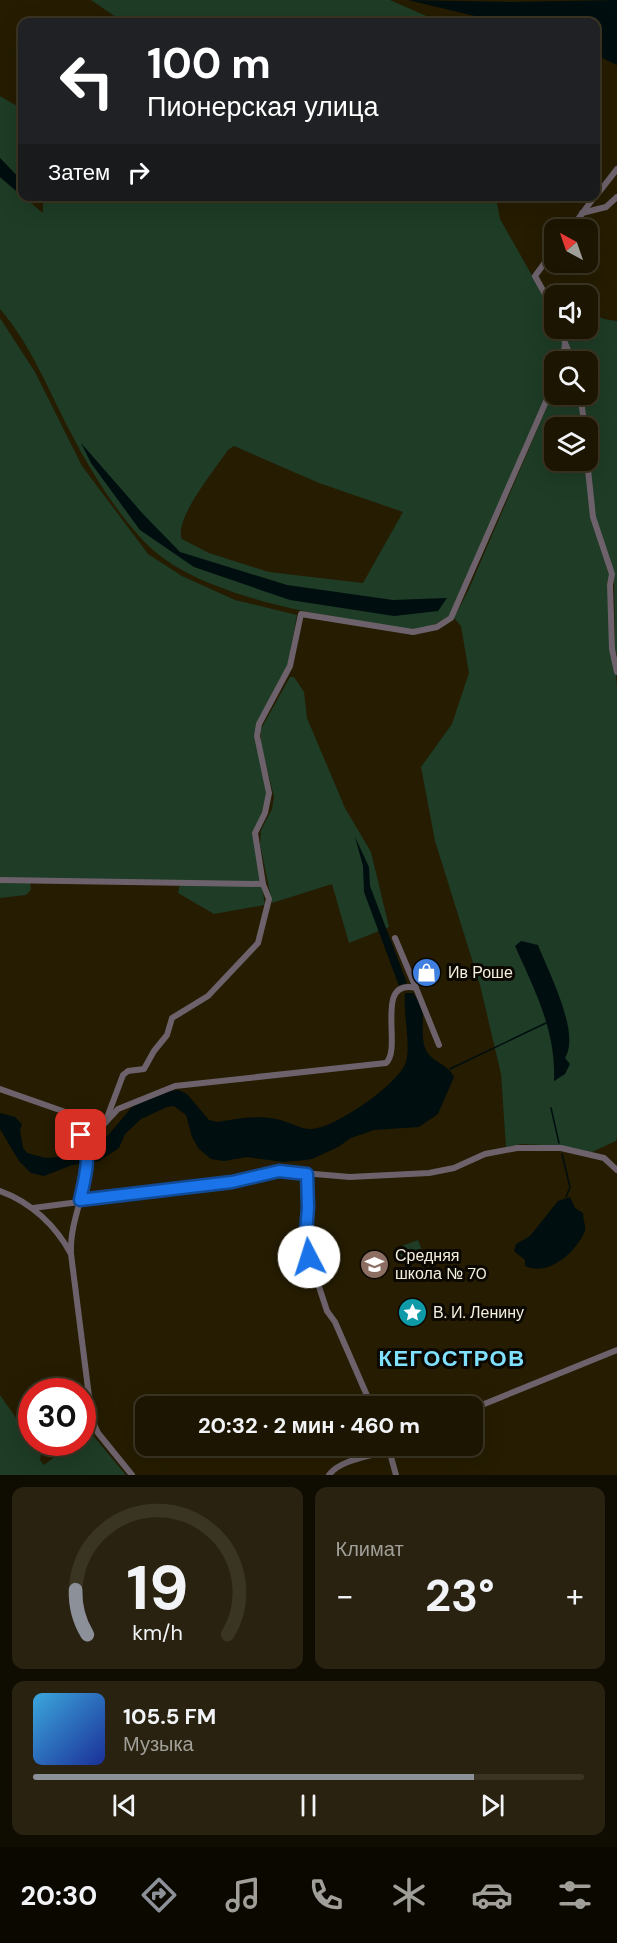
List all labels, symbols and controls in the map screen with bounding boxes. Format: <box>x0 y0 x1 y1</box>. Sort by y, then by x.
text: 100 m <box>147 36 271 91</box>
icon: left <box>48 42 126 120</box>
text: Пионерская улица <box>147 89 378 124</box>
icon: right <box>122 156 155 189</box>
text: Затем <box>48 158 110 187</box>
north arrow <box>544 219 598 273</box>
map controls <box>544 219 598 471</box>
button: sound <box>544 285 598 339</box>
button: search <box>544 351 598 405</box>
button: layers <box>544 417 598 471</box>
shop icon: Ив Роше <box>411 956 443 988</box>
place label: Ив Роше <box>448 962 513 983</box>
pin <box>55 1109 106 1160</box>
icon: arrive <box>64 1118 97 1151</box>
position arrow <box>277 1225 341 1289</box>
place label: Средняя школа № 70 <box>395 1245 487 1284</box>
school or university icon: Средняя школа № 70 <box>358 1248 390 1280</box>
place icon: В. И. Ленину <box>396 1296 428 1328</box>
place label: В. И. Ленину <box>433 1302 524 1323</box>
district label: КЕГОСТРОВ <box>378 1344 526 1373</box>
speed limit sign: 30 <box>18 1378 96 1456</box>
text: 20:32 · 2 мин · 460 m <box>198 1411 420 1440</box>
text: Климат <box>336 1536 404 1562</box>
text: 19 <box>126 1547 188 1628</box>
text: 23° <box>425 1566 494 1625</box>
text: − <box>336 1574 354 1617</box>
text: + <box>566 1574 584 1617</box>
text: km/h <box>132 1619 183 1647</box>
text: 105.5 FM <box>123 1702 216 1731</box>
text: Музыка <box>123 1731 194 1757</box>
icon: previous <box>108 1789 141 1822</box>
icon: pause <box>292 1789 325 1822</box>
icon: next <box>476 1789 509 1822</box>
icon: directions <box>138 1874 180 1916</box>
icon: music <box>222 1874 264 1916</box>
icon: phone <box>305 1874 347 1916</box>
icon: climate <box>388 1874 430 1916</box>
icon: car <box>471 1874 513 1916</box>
icon: filters <box>554 1874 596 1916</box>
text: 20:30 <box>21 1878 97 1913</box>

